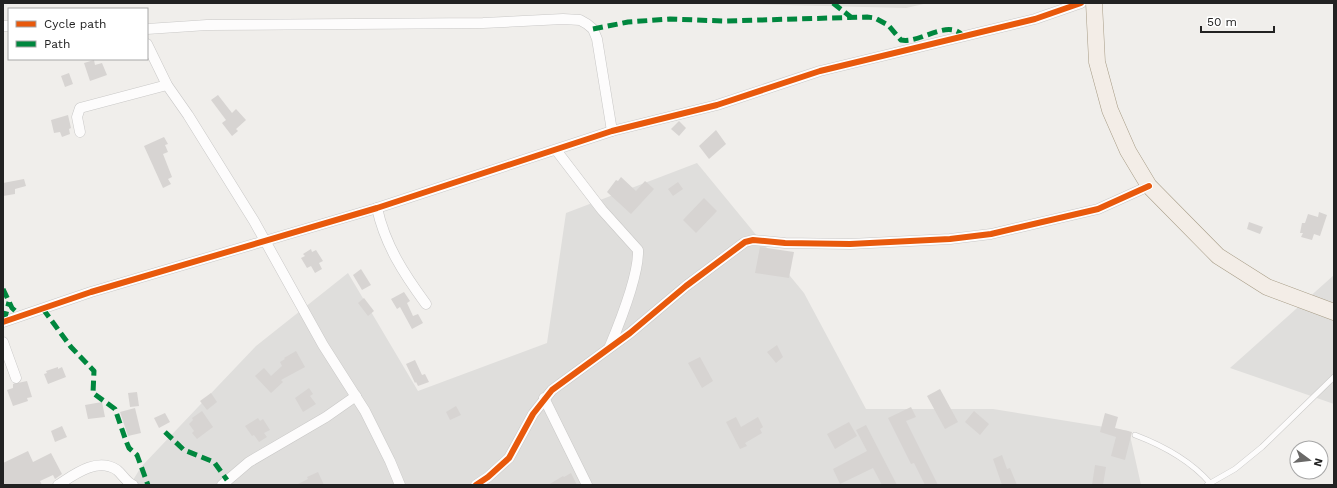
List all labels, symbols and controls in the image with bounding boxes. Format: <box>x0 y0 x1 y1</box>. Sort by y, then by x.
legend <box>8 8 148 60</box>
scale bar <box>1201 8 1274 34</box>
text: 50 m <box>1207 15 1237 29</box>
text: Cycle path <box>44 17 106 31</box>
text: Path <box>44 37 70 51</box>
north arrow <box>1289 440 1329 480</box>
text: N <box>1311 457 1326 468</box>

